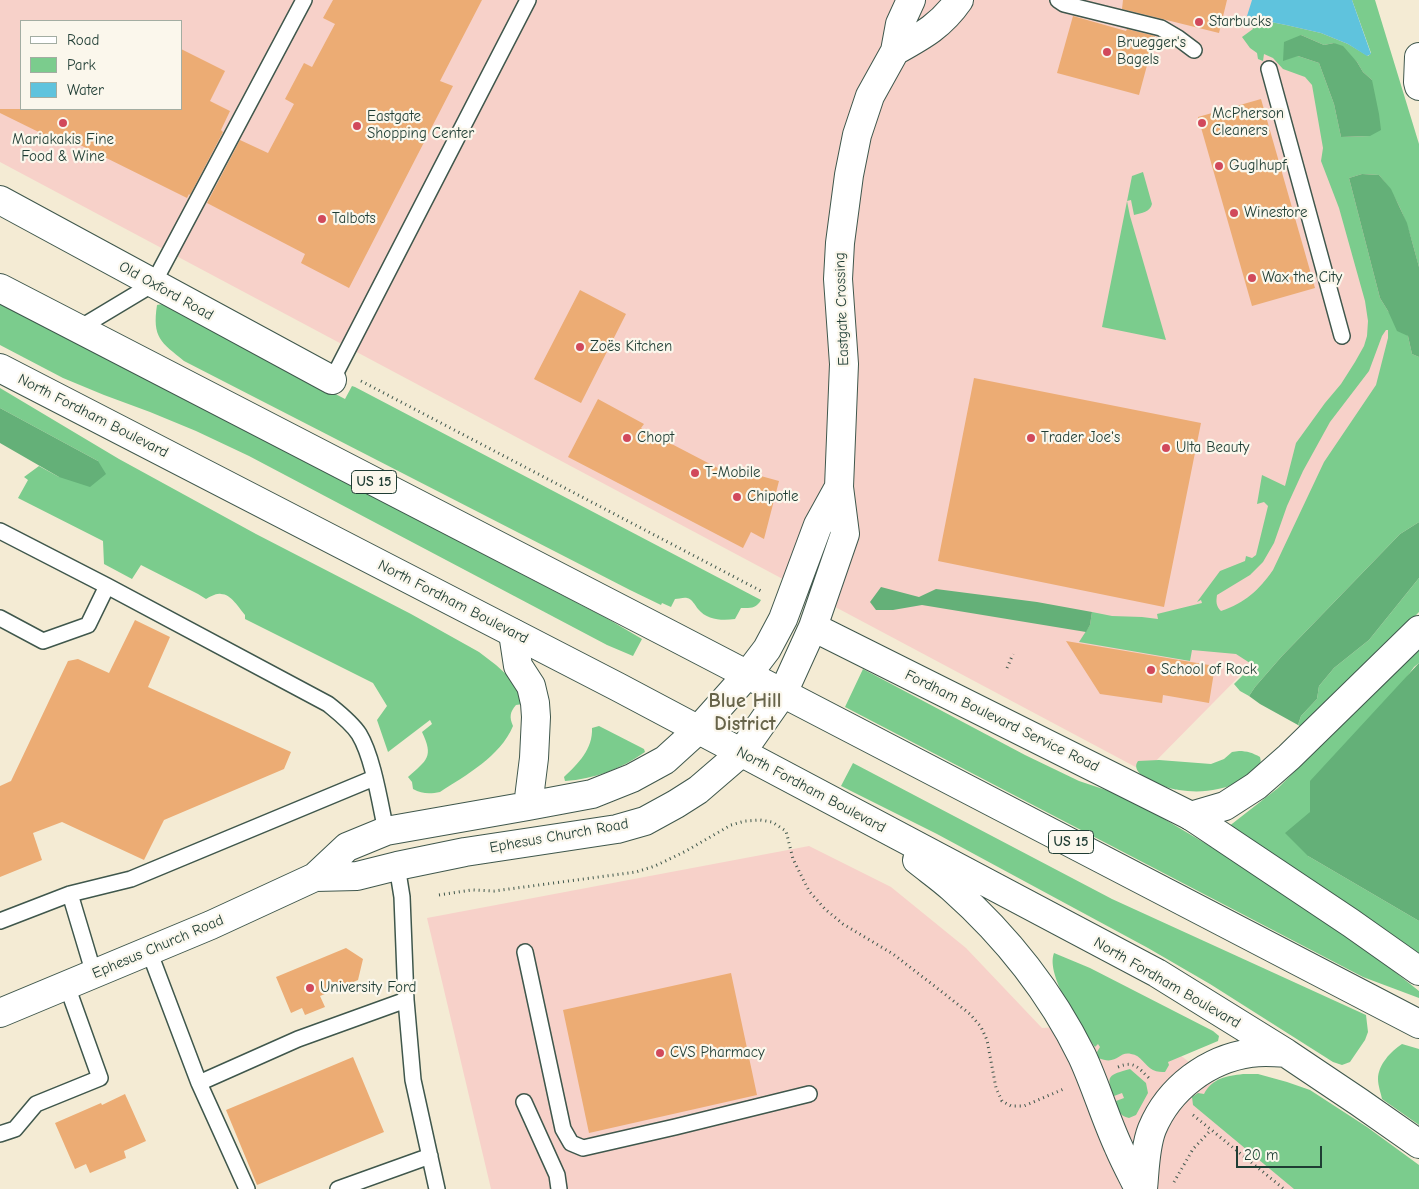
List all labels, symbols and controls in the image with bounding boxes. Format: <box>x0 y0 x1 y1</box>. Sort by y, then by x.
place label: Starbucks <box>1209 13 1271 31</box>
marker: Starbucks <box>1193 16 1205 28</box>
legend <box>20 20 182 110</box>
text: Road <box>67 31 99 49</box>
place label: Bruegger's Bagels <box>1117 34 1186 69</box>
marker: Bruegger's Bagels <box>1101 46 1113 58</box>
text: Park <box>67 56 96 74</box>
text: Water <box>67 81 104 99</box>
place label: McPherson Cleaners <box>1212 105 1284 140</box>
place label: Eastgate Shopping Center <box>367 108 474 143</box>
marker: Mariakakis Fine Food & Wine <box>57 117 69 129</box>
marker: McPherson Cleaners <box>1196 117 1208 129</box>
marker: Eastgate Shopping Center <box>351 120 363 132</box>
place label: Mariakakis Fine Food & Wine <box>12 131 114 166</box>
place label: Guglhupf <box>1229 157 1286 175</box>
marker: Guglhupf <box>1213 160 1225 172</box>
place label: Winestore <box>1244 204 1307 222</box>
marker: Winestore <box>1228 207 1240 219</box>
place label: Talbots <box>332 210 376 228</box>
marker: Talbots <box>316 213 328 225</box>
street label: Eastgate Crossing <box>831 252 853 366</box>
street label: Old Oxford Road <box>116 258 216 324</box>
place label: Wax the City <box>1262 269 1342 287</box>
marker: Wax the City <box>1246 272 1258 284</box>
place label: Zoës Kitchen <box>590 338 672 356</box>
marker: Zoës Kitchen <box>574 341 586 353</box>
street label: North Fordham Boulevard <box>15 370 171 462</box>
place label: Chopt <box>637 429 674 447</box>
place label: Trader Joe's <box>1041 429 1120 447</box>
marker: Chopt <box>621 432 633 444</box>
marker: Trader Joe's <box>1025 432 1037 444</box>
place label: Ulta Beauty <box>1176 439 1249 457</box>
marker: Ulta Beauty <box>1160 442 1172 454</box>
place label: T-Mobile <box>705 464 761 482</box>
marker: T-Mobile <box>689 467 701 479</box>
road number: US 15 <box>352 471 396 494</box>
place label: Chipotle <box>747 488 799 506</box>
marker: Chipotle <box>731 491 743 503</box>
street label: North Fordham Boulevard <box>375 556 531 648</box>
place label: School of Rock <box>1161 661 1257 679</box>
marker: School of Rock <box>1145 664 1157 676</box>
street label: Fordham Boulevard Service Road <box>902 666 1102 776</box>
district label: Blue Hill District <box>709 689 781 736</box>
street label: North Fordham Boulevard <box>733 743 889 837</box>
street label: Ephesus Church Road <box>488 815 630 857</box>
road number: US 15 <box>1048 830 1094 854</box>
street label: Ephesus Church Road <box>90 911 226 983</box>
street label: North Fordham Boulevard <box>1090 934 1244 1032</box>
place label: University Ford <box>320 979 416 997</box>
marker: University Ford <box>304 982 316 994</box>
place label: CVS Pharmacy <box>670 1044 765 1062</box>
marker: CVS Pharmacy <box>654 1047 666 1059</box>
scale bar <box>1239 1136 1325 1168</box>
text: 20 m <box>1244 1146 1278 1164</box>

